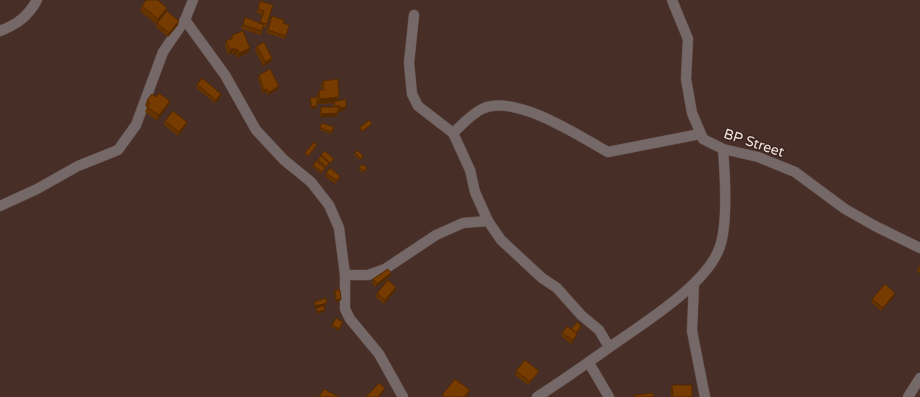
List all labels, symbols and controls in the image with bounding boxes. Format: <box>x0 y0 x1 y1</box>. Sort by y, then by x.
street label: BP Street <box>722 125 787 161</box>

